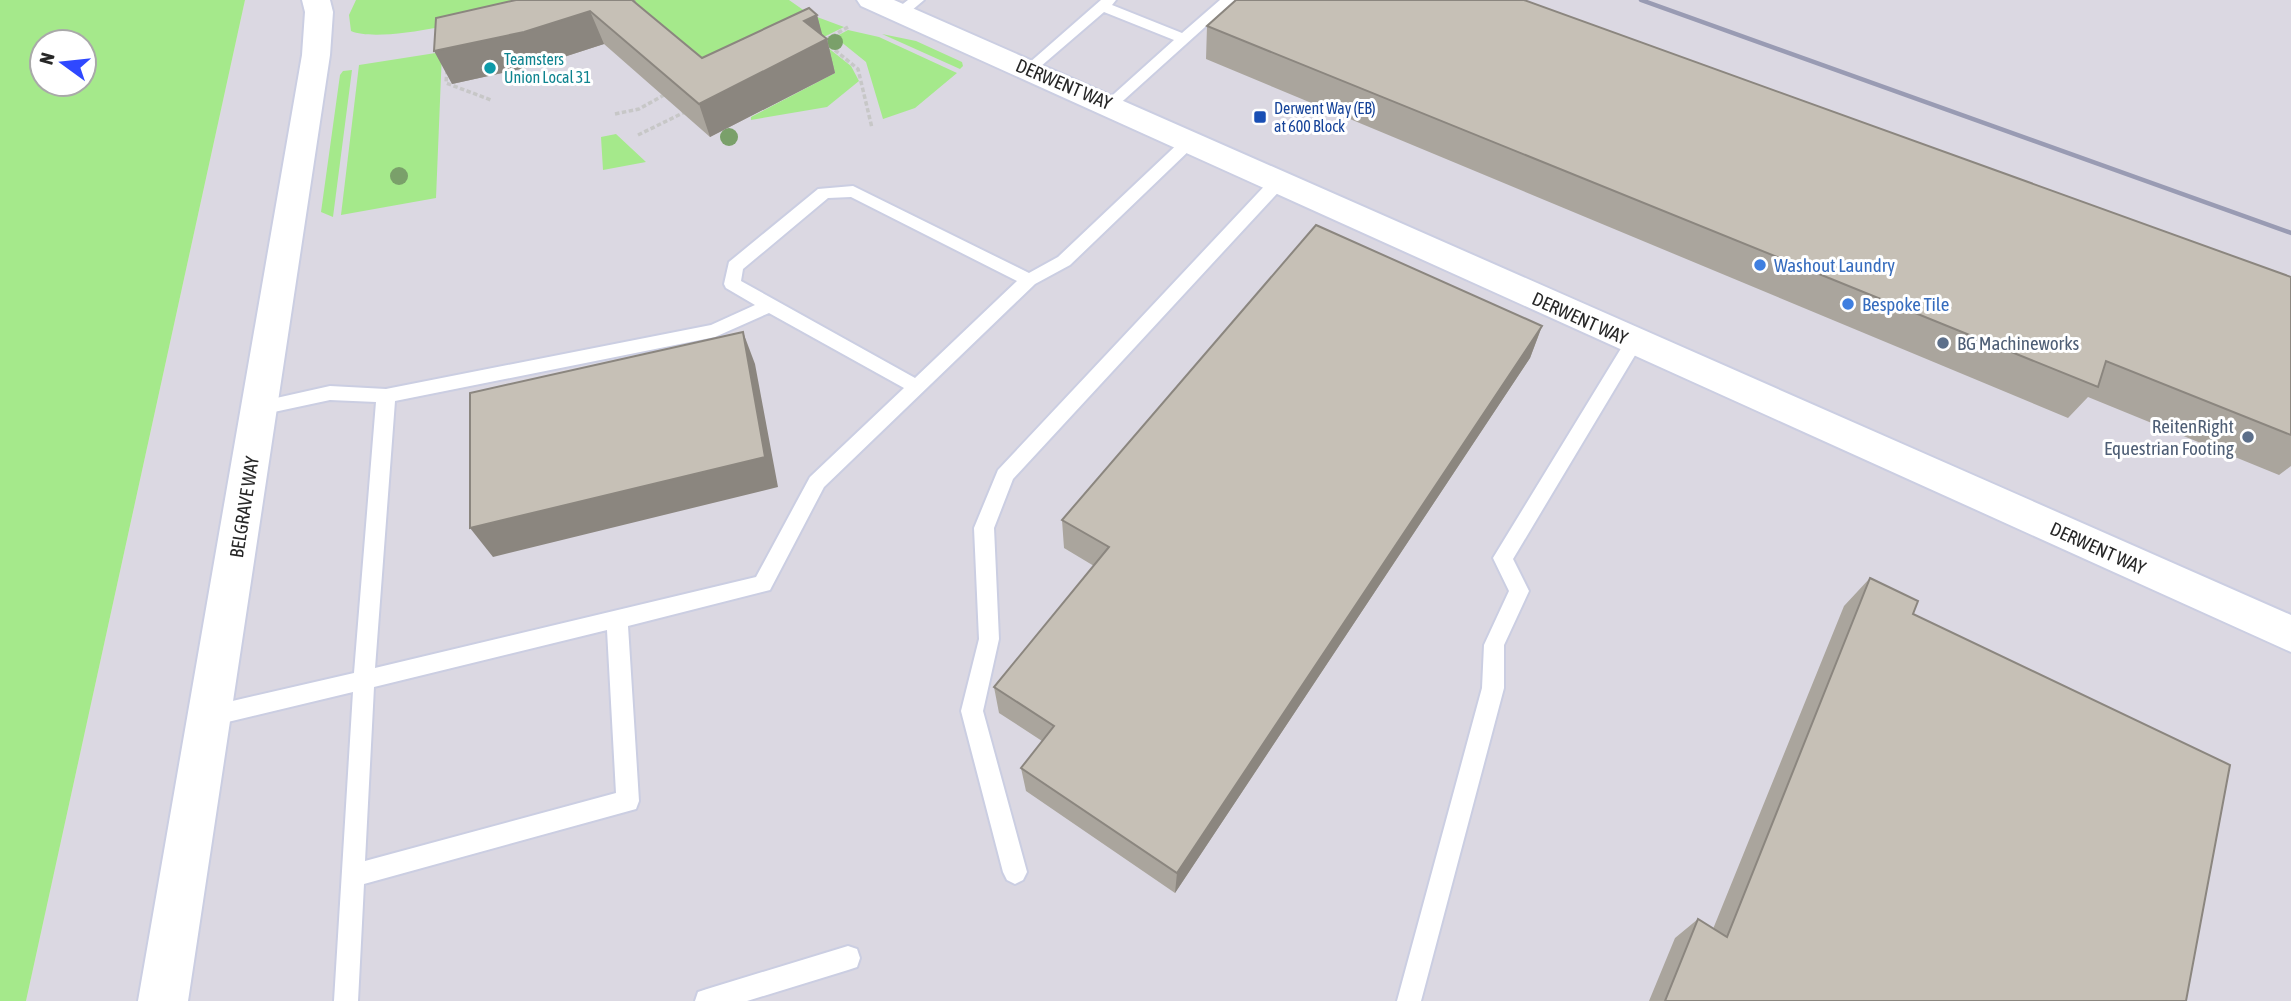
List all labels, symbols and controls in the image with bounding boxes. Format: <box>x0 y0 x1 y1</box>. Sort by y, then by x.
north arrow <box>28 28 98 98</box>
text: N <box>35 50 59 67</box>
place label: Teamsters Union Local 31 <box>504 50 591 86</box>
street label: DERWENT WAY <box>1013 54 1116 114</box>
marker: Teamsters Union Local 31 <box>482 60 498 76</box>
place label: Derwent Way (EB) at 600 Block <box>1274 99 1376 135</box>
marker: Derwent Way (EB) at 600 Block <box>1252 109 1268 125</box>
place label: Washout Laundry <box>1774 254 1895 276</box>
marker: Washout Laundry <box>1752 257 1768 273</box>
street label: DERWENT WAY <box>1529 287 1632 349</box>
place label: Bespoke Tile <box>1862 293 1949 315</box>
marker: Bespoke Tile <box>1840 296 1856 312</box>
place label: BG Machineworks <box>1957 332 2080 354</box>
marker: BG Machineworks <box>1935 335 1951 351</box>
place label: ReitenRight Equestrian Footing <box>2104 415 2235 459</box>
marker: ReitenRight Equestrian Footing <box>2240 429 2256 445</box>
street label: BELGRAVE WAY <box>225 454 263 559</box>
street label: DERWENT WAY <box>2047 517 2150 579</box>

